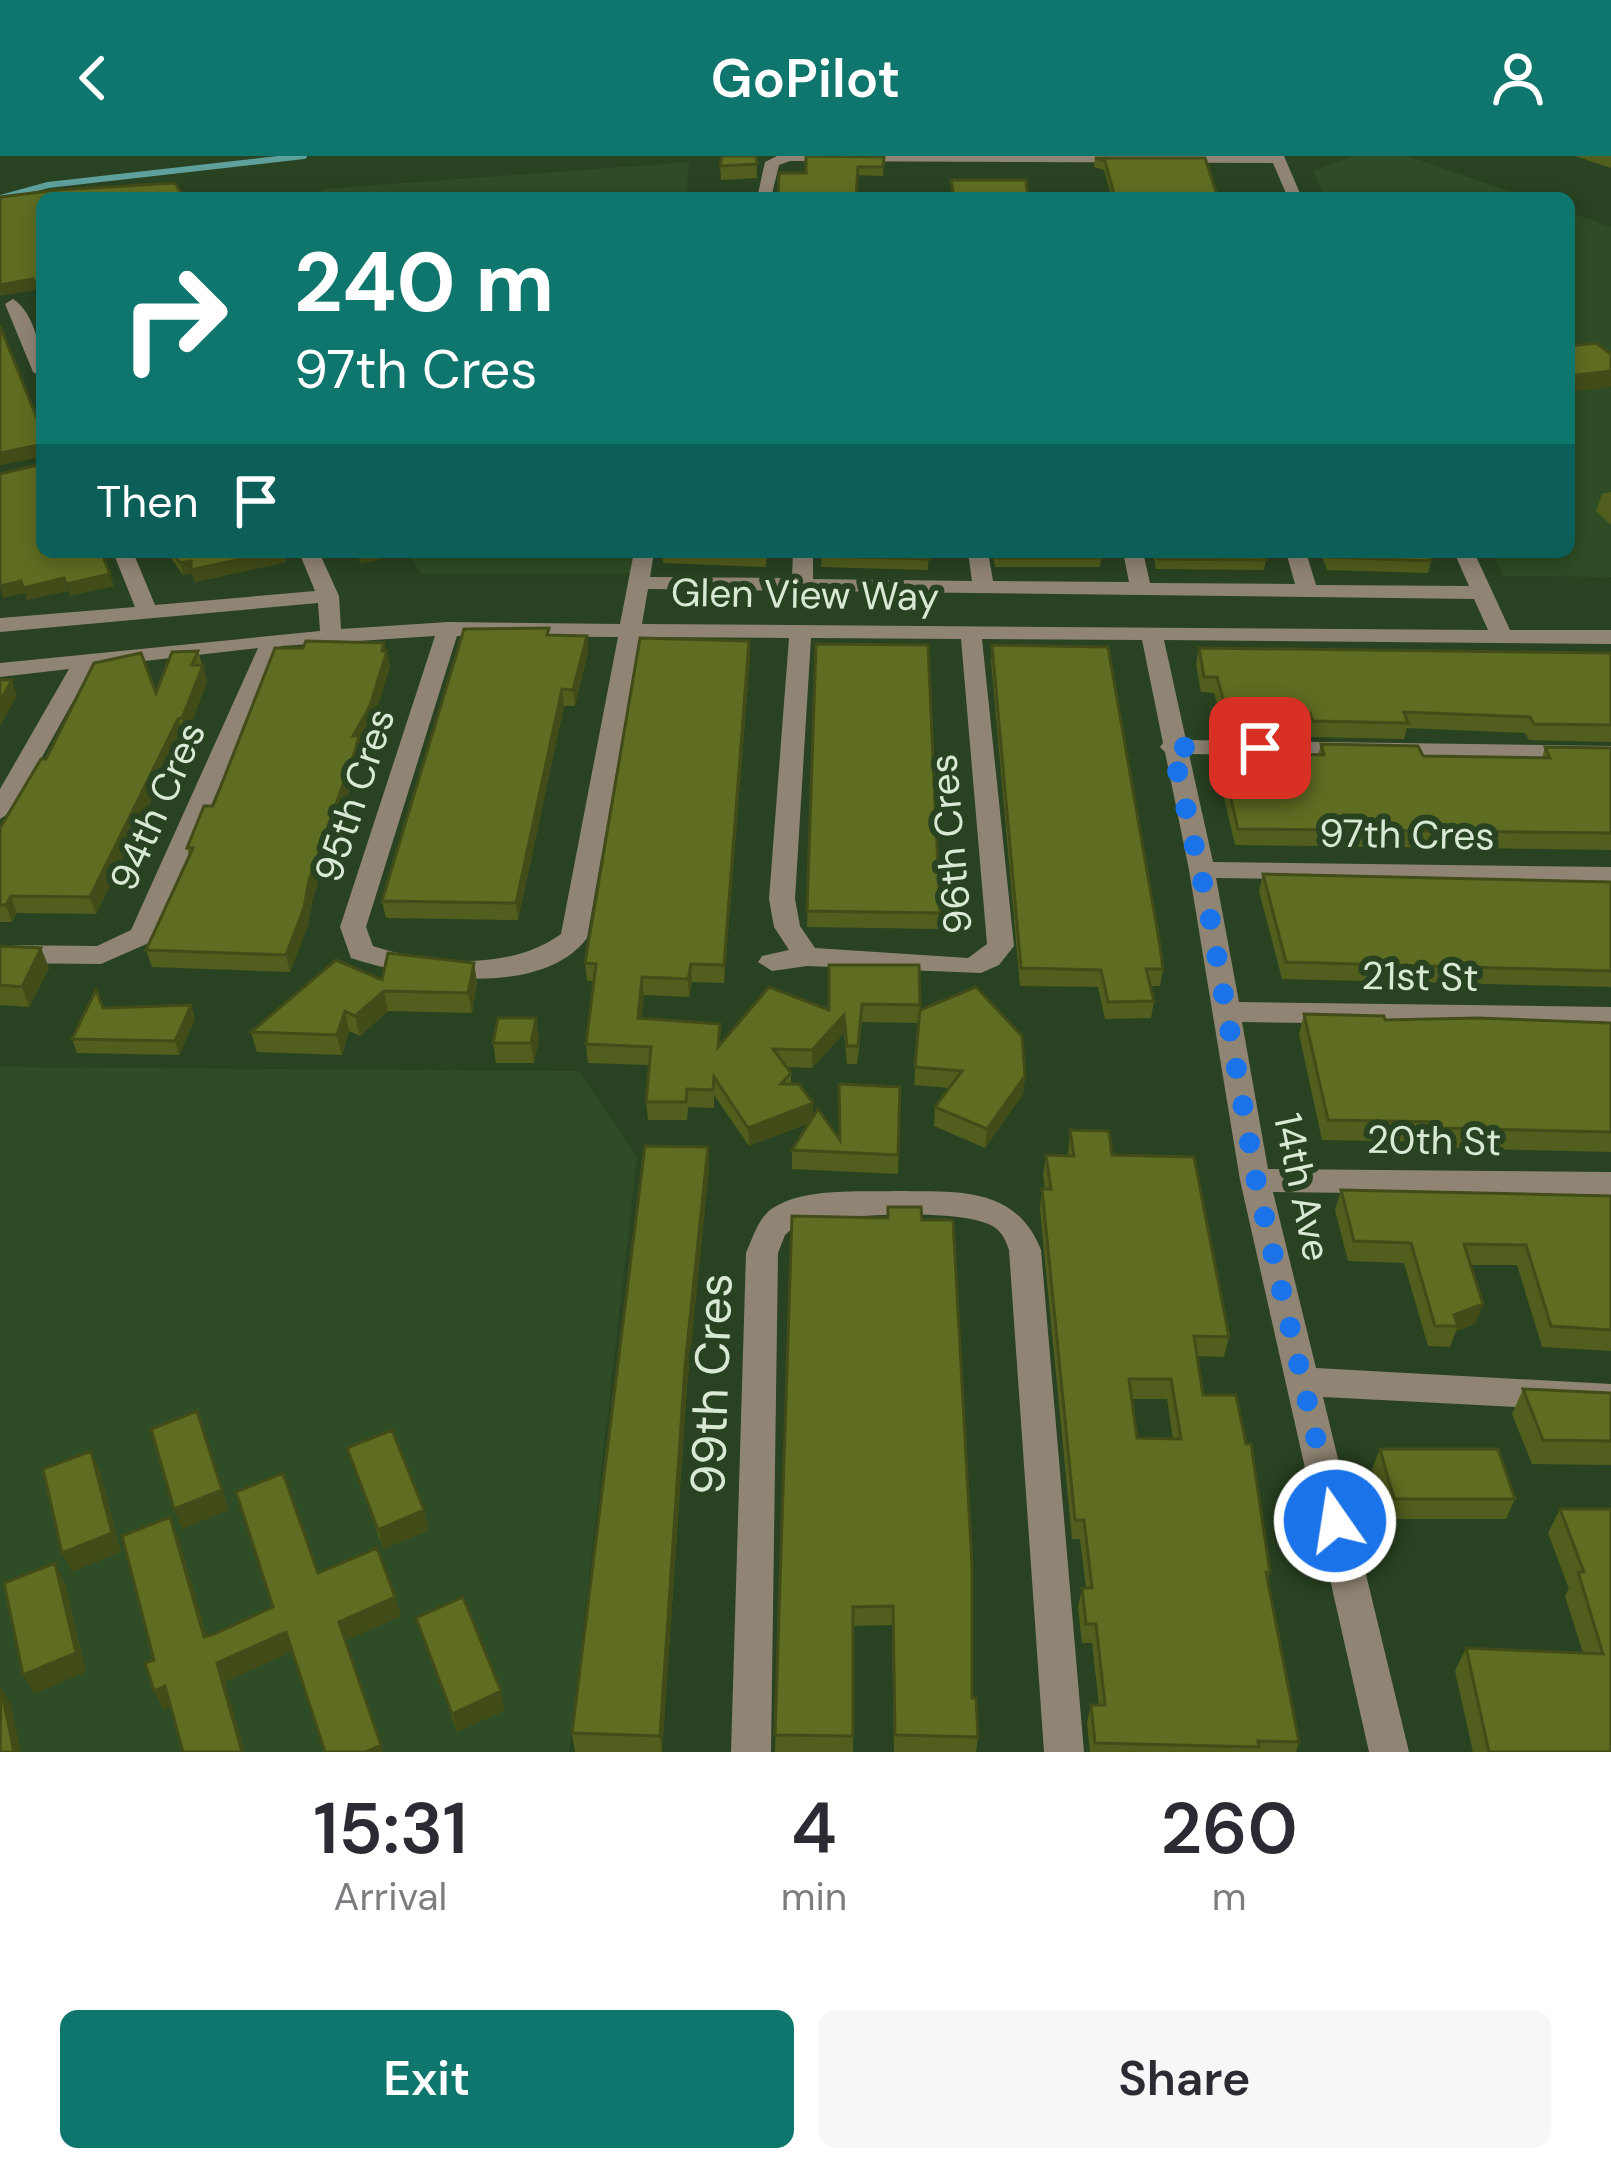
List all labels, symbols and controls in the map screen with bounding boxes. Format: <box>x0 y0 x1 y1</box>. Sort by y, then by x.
text: GoPilot <box>711 43 900 114</box>
icon: back <box>60 45 126 111</box>
icon: person <box>1485 45 1551 111</box>
text: 240 m <box>294 228 554 337</box>
icon: right <box>96 240 252 396</box>
text: 97th Cres <box>294 334 537 405</box>
icon: arrive <box>223 468 289 534</box>
text: Then <box>96 472 199 531</box>
street label: Glen View Way <box>670 567 940 622</box>
pin <box>1209 697 1311 799</box>
street label: 95th Cres <box>302 702 407 889</box>
street label: 94th Cres <box>98 714 217 899</box>
icon: arrive <box>1227 715 1293 781</box>
street label: 96th Cres <box>917 752 984 936</box>
street label: 97th Cres <box>1319 807 1495 862</box>
street label: 21st St <box>1361 950 1479 1003</box>
street label: 14th Ave <box>1262 1109 1343 1266</box>
street label: 20th St <box>1366 1114 1502 1167</box>
street label: 99th Cres <box>676 1272 747 1496</box>
position arrow <box>1272 1458 1398 1584</box>
text: 15:31 <box>313 1782 467 1875</box>
text: 4 <box>791 1782 837 1875</box>
text: 260 <box>1160 1782 1298 1875</box>
text: Arrival <box>334 1871 447 1922</box>
text: min <box>781 1871 847 1922</box>
text: m <box>1212 1871 1246 1922</box>
button: Exit <box>60 2010 794 2148</box>
button: Share <box>818 2010 1551 2148</box>

